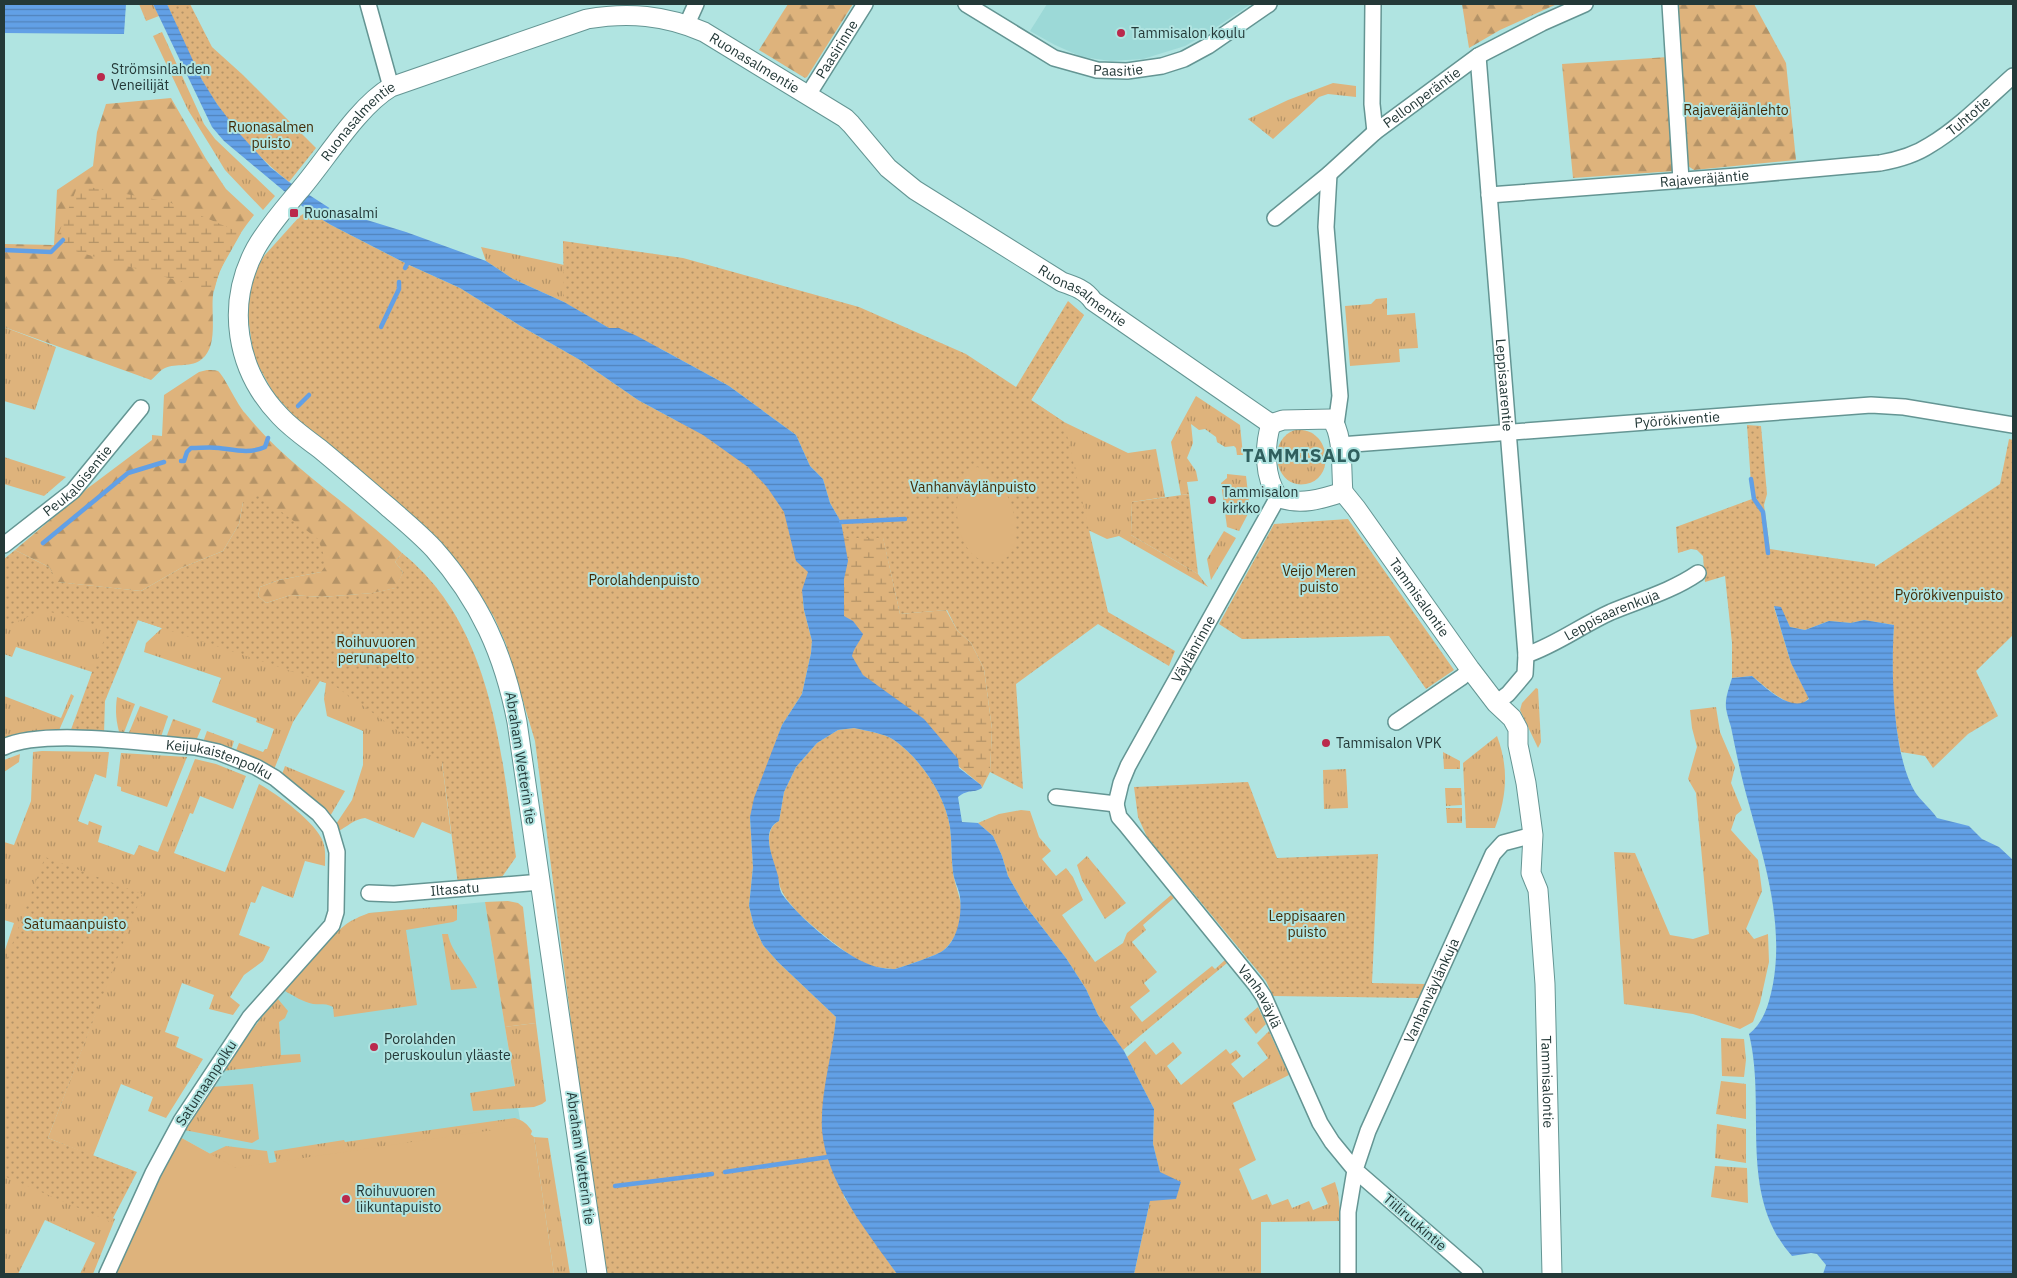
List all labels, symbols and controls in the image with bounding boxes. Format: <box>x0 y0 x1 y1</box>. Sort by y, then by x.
street label: Paasirinne <box>812 16 862 82</box>
place label: Tammisalon koulu <box>1131 24 1245 42</box>
marker: Tammisalon koulu <box>1115 27 1127 39</box>
street label: Ruonasalmentie <box>706 29 803 97</box>
place label: Strömsinlahden Veneilijät <box>111 60 210 94</box>
street label: Paasitie <box>1093 60 1144 80</box>
street label: Pellonperäntie <box>1379 63 1464 132</box>
marker: Strömsinlahden Veneilijät <box>95 71 107 83</box>
street label: Ruonasalmentie <box>317 77 399 165</box>
street label: Tuhtotie <box>1943 92 1994 140</box>
park label: Rajaveräjänlehto <box>1683 101 1789 119</box>
park label: Ruonasalmen puisto <box>228 118 314 152</box>
street label: Rajaveräjäntie <box>1659 166 1750 191</box>
place label: Ruonasalmi <box>304 204 378 222</box>
marker: Ruonasalmi <box>288 207 300 219</box>
street label: Ruonasalmentie <box>1035 260 1130 331</box>
street label: Leppisaarentie <box>1492 338 1517 432</box>
street label: Pyörökiventie <box>1634 407 1721 432</box>
street label: Peukaloisentie <box>39 441 116 520</box>
district label: TAMMISALO <box>1243 443 1361 467</box>
park label: Vanhanväylänpuisto <box>910 478 1036 496</box>
place label: Tammisalon kirkko <box>1222 483 1298 517</box>
marker: Tammisalon kirkko <box>1206 494 1218 506</box>
street label: Tammisalontie <box>1385 554 1453 640</box>
park label: Veijo Meren puisto <box>1282 562 1356 596</box>
park label: Porolahdenpuisto <box>589 571 700 589</box>
street label: Leppisaarenkuja <box>1561 585 1663 644</box>
park label: Pyörökivenpuisto <box>1895 586 2003 604</box>
street label: Väylänrinne <box>1167 612 1219 686</box>
park label: Roihuvuoren perunapelto <box>336 633 416 667</box>
street label: Abraham Wetterin tie <box>502 690 540 826</box>
place label: Tammisalon VPK <box>1336 734 1442 752</box>
street label: Keijukaistenpolku <box>165 736 276 784</box>
marker: Tammisalon VPK <box>1320 737 1332 749</box>
street label: Iltasatu <box>430 878 480 900</box>
park label: Leppisaaren puisto <box>1269 907 1345 941</box>
park label: Satumaanpuisto <box>24 915 126 933</box>
street label: Vanhanväylänkuja <box>1400 935 1463 1046</box>
street label: Vanhaväylä <box>1234 961 1286 1031</box>
place label: Porolahden peruskoulun yläaste <box>384 1030 511 1064</box>
street label: Tammisalontie <box>1537 1035 1557 1129</box>
street label: Satumaanpolku <box>172 1037 240 1129</box>
marker: Porolahden peruskoulun yläaste <box>368 1041 380 1053</box>
street label: Abraham Wetterin tie <box>563 1090 599 1226</box>
place label: Roihuvuoren liikuntapuisto <box>356 1182 441 1216</box>
street label: Tiiliruukintie <box>1380 1190 1451 1255</box>
marker: Roihuvuoren liikuntapuisto <box>340 1193 352 1205</box>

